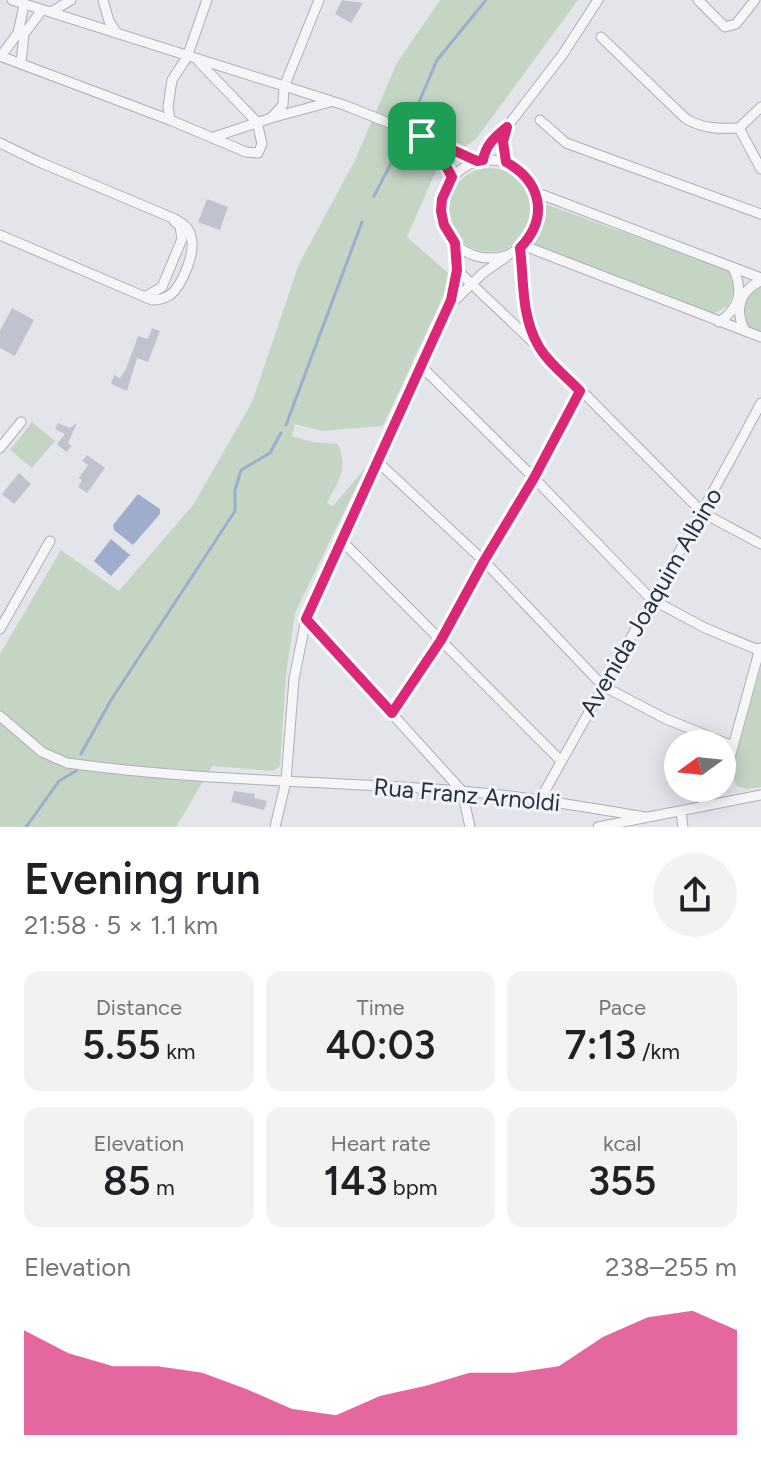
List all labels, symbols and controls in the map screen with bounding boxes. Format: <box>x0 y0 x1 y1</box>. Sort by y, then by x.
pin <box>388 102 456 170</box>
icon: arrive <box>400 114 444 158</box>
street label: Avenida Joaquim Albino <box>573 483 728 721</box>
north arrow <box>664 730 736 802</box>
map controls <box>664 730 736 802</box>
street label: Rua Franz Arnoldi <box>372 772 562 817</box>
text: Evening run <box>24 852 261 905</box>
button: share <box>653 853 737 937</box>
text: 21:58 · 5 × 1.1 km <box>24 909 218 941</box>
text: Distance <box>96 994 182 1021</box>
text: Time <box>357 994 404 1021</box>
text: Pace <box>598 994 646 1021</box>
text: 5.55 <box>82 1021 161 1069</box>
text: 40:03 <box>325 1021 436 1069</box>
text: 7:13 <box>564 1021 636 1069</box>
text: km <box>161 1038 196 1065</box>
text: /km <box>636 1038 680 1065</box>
text: Elevation <box>94 1130 184 1157</box>
text: Heart rate <box>331 1130 430 1157</box>
text: kcal <box>603 1130 641 1157</box>
text: 85 <box>103 1157 151 1205</box>
text: 143 <box>324 1157 387 1205</box>
text: 355 <box>588 1157 656 1205</box>
text: m <box>151 1174 175 1201</box>
text: bpm <box>387 1174 437 1201</box>
text: Elevation <box>24 1251 131 1283</box>
text: 238–255 m <box>605 1251 737 1283</box>

